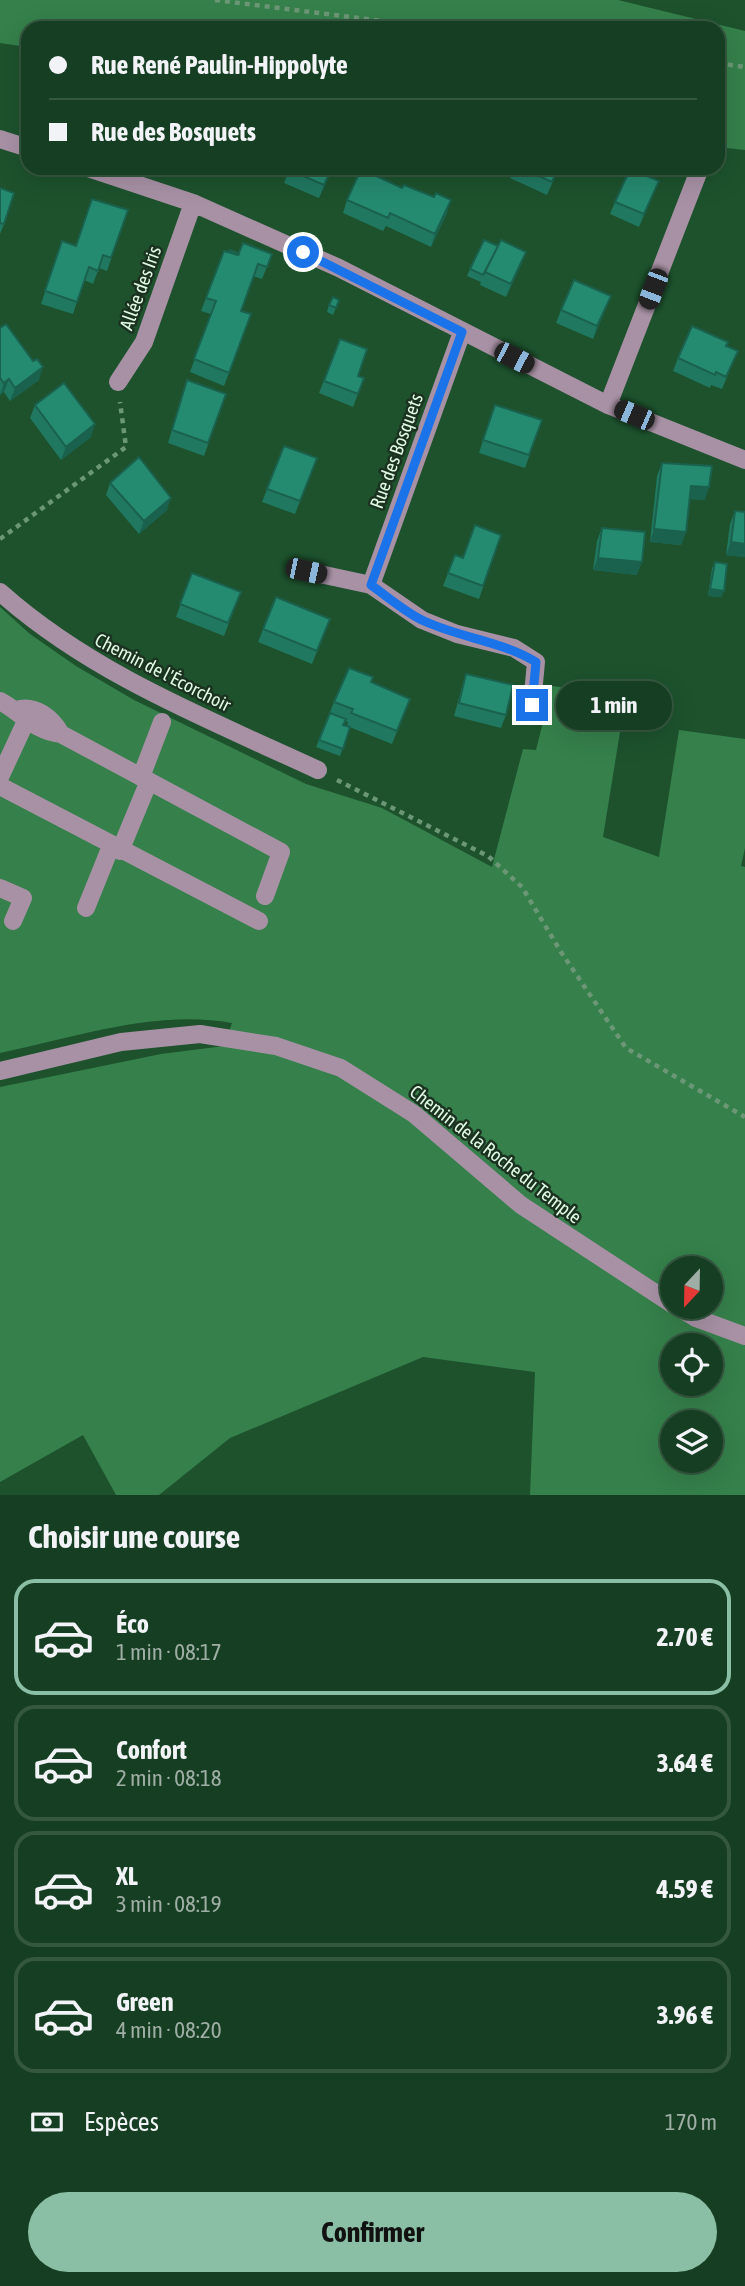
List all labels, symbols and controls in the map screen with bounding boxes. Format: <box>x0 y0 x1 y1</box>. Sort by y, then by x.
text: Rue René Paulin-Hippolyte <box>91 50 348 80</box>
text: Rue des Bosquets <box>91 117 256 147</box>
route start <box>287 236 319 268</box>
street label: Allée des Iris <box>115 243 165 333</box>
car <box>636 266 671 312</box>
car <box>491 339 538 377</box>
street label: Rue des Bosquets <box>365 390 427 511</box>
car <box>611 397 658 433</box>
car <box>284 556 329 586</box>
street label: Chemin de l'Écorchoir <box>91 628 235 716</box>
callout: 1 min <box>556 680 672 730</box>
route end <box>516 689 548 721</box>
text: 1 min <box>591 692 637 718</box>
street label: Chemin de la Roche du Temple <box>406 1080 586 1228</box>
north arrow <box>660 1256 723 1320</box>
map controls <box>660 1256 723 1473</box>
button: locate <box>660 1333 723 1396</box>
button: layers <box>660 1410 723 1473</box>
text: Choisir une course <box>28 1518 240 1555</box>
icon: car <box>32 1606 95 1669</box>
text: Éco <box>116 1609 149 1639</box>
text: 2.70 € <box>656 1622 713 1652</box>
text: 1 min · 08:17 <box>116 1639 222 1665</box>
icon: car <box>32 1732 95 1795</box>
text: Confort <box>116 1735 187 1765</box>
text: 3.64 € <box>656 1748 713 1778</box>
text: 2 min · 08:18 <box>116 1765 222 1791</box>
icon: car <box>32 1858 95 1921</box>
text: XL <box>116 1861 138 1891</box>
text: 4.59 € <box>656 1874 713 1904</box>
text: 3 min · 08:19 <box>116 1891 222 1917</box>
icon: car <box>32 1984 95 2047</box>
text: Green <box>116 1987 174 2017</box>
text: 3.96 € <box>656 2000 713 2030</box>
text: 4 min · 08:20 <box>116 2017 222 2043</box>
icon: cash <box>28 2103 66 2141</box>
text: Espèces <box>84 2107 159 2137</box>
text: 170 m <box>665 2109 717 2135</box>
button: Confirmer <box>28 2192 717 2272</box>

